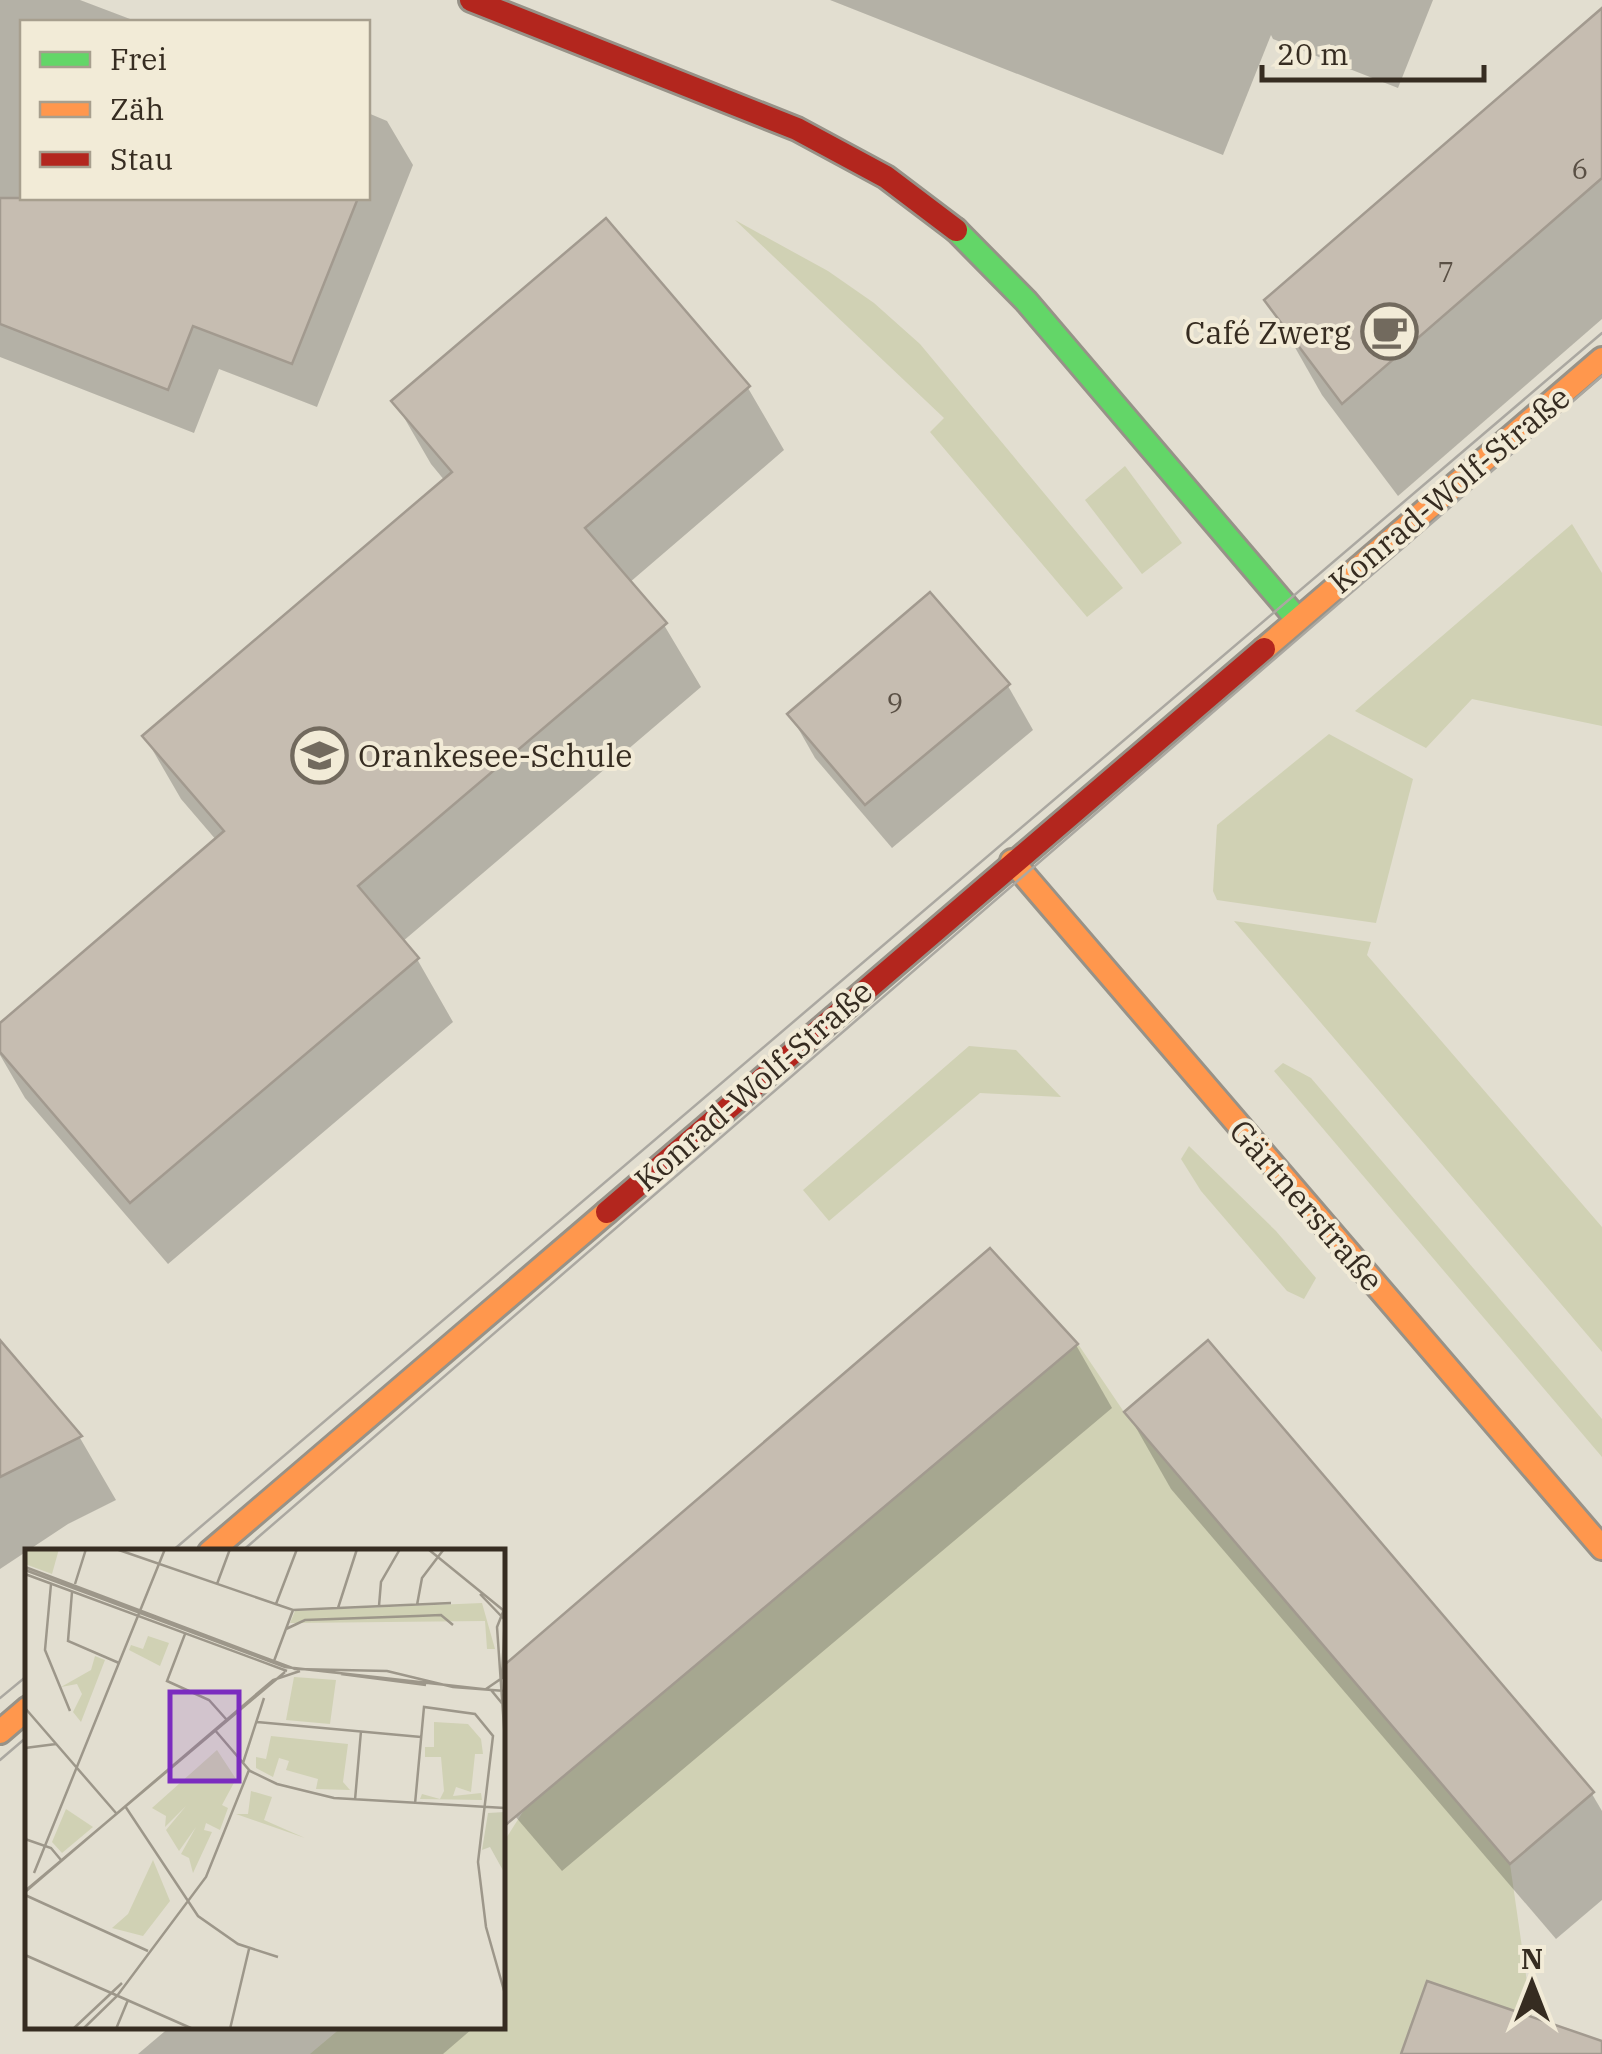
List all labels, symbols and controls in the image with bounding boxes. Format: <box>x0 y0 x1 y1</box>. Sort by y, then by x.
legend <box>20 20 370 200</box>
scale bar <box>1262 20 1484 82</box>
text: 20 m <box>1277 34 1349 73</box>
text: Frei <box>110 39 167 78</box>
text: Zäh <box>110 89 164 128</box>
text: Stau <box>110 139 173 178</box>
house number: 6 <box>1572 150 1588 187</box>
house number: 7 <box>1438 253 1454 290</box>
cafe icon: Café Zwerg <box>1360 302 1420 362</box>
place label: Café Zwerg <box>1185 311 1351 353</box>
street label: Konrad-Wolf-Straße <box>1320 376 1578 602</box>
house number: 9 <box>887 684 903 721</box>
school or university icon: Orankesee-Schule <box>289 725 349 785</box>
place label: Orankesee-Schule <box>358 734 632 776</box>
street label: Konrad-Wolf-Straße <box>625 970 881 1200</box>
street label: Gärtnerstraße <box>1221 1110 1393 1300</box>
inset map <box>25 1549 505 2029</box>
north arrow <box>1482 1934 1582 2034</box>
text: N <box>1521 1940 1543 1977</box>

